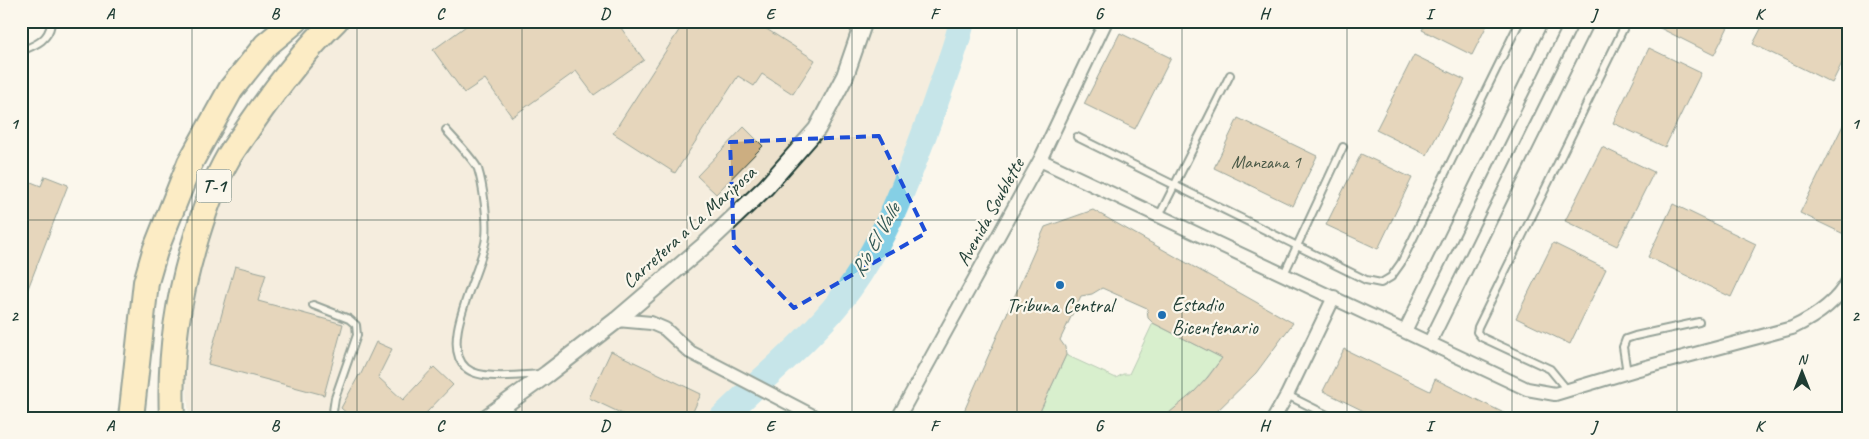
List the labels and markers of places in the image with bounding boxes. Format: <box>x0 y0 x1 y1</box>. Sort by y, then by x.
marker: Tribuna Central <box>1054 279 1066 291</box>
place label: Estadio Bicentenario <box>1172 292 1259 340</box>
place label: Tribuna Central <box>1007 293 1117 318</box>
marker: Estadio Bicentenario <box>1156 309 1168 321</box>

